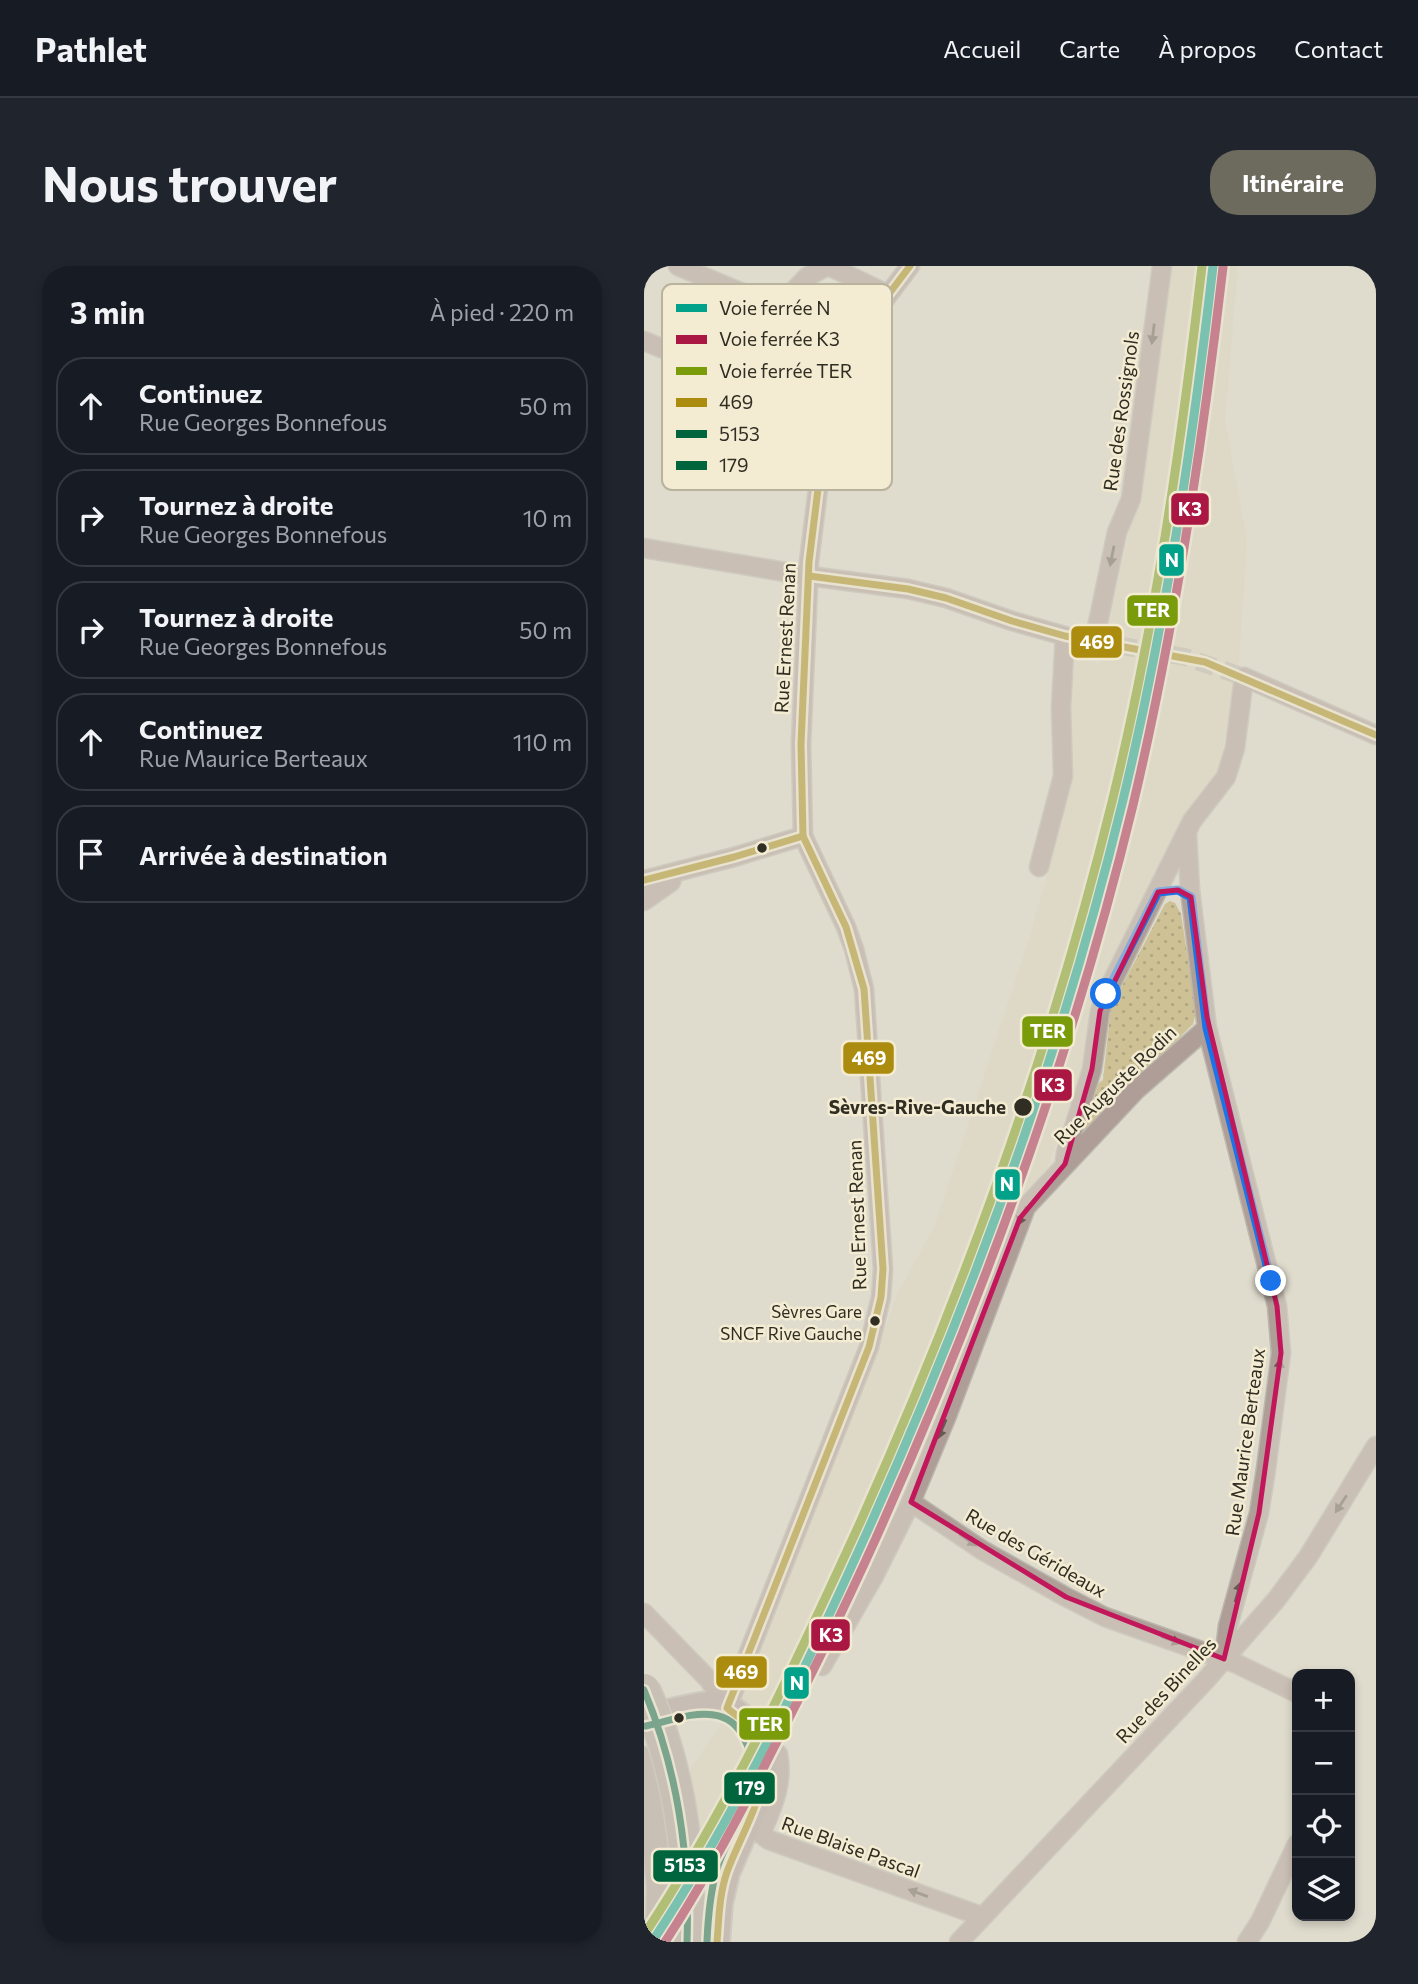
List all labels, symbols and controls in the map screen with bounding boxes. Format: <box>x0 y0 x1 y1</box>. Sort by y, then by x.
text: Pathlet <box>35 28 147 69</box>
text: Accueil <box>943 34 1021 63</box>
text: Carte <box>1059 34 1120 63</box>
text: À propos <box>1158 34 1256 63</box>
text: Contact <box>1294 34 1383 63</box>
button: Itinéraire <box>1210 150 1376 215</box>
text: Nous trouver <box>42 152 337 212</box>
legend <box>662 284 892 490</box>
text: 3 min <box>70 293 145 330</box>
text: Voie ferrée N <box>719 296 831 319</box>
text: À pied · 220 m <box>430 298 574 326</box>
one-way arrow <box>1148 323 1159 345</box>
text: Voie ferrée K3 <box>719 327 840 350</box>
street label: Rue des Rossignols <box>1098 329 1143 493</box>
text: Voie ferrée TER <box>719 359 853 382</box>
text: Continuez <box>139 377 263 408</box>
icon: ahead <box>72 387 110 425</box>
text: 469 <box>719 390 753 413</box>
text: 50 m <box>519 392 572 420</box>
text: Rue Georges Bonnefous <box>139 408 387 436</box>
text: 5153 <box>719 422 760 445</box>
text: 179 <box>719 453 749 476</box>
text: Tournez à droite <box>139 489 334 520</box>
line badge: K3 <box>1170 492 1210 526</box>
text: K3 <box>1178 497 1202 520</box>
icon: right <box>72 499 110 537</box>
text: 10 m <box>523 504 572 532</box>
text: Rue Georges Bonnefous <box>139 520 387 548</box>
line badge: N <box>1158 543 1185 577</box>
one-way arrow <box>1106 545 1117 567</box>
text: N <box>1165 548 1179 571</box>
street label: Rue Ernest Renan <box>769 562 800 714</box>
line badge: TER <box>1126 594 1179 627</box>
text: TER <box>1134 598 1170 621</box>
text: Tournez à droite <box>139 601 334 632</box>
icon: right <box>72 611 110 649</box>
text: 50 m <box>519 616 572 644</box>
line badge: 469 <box>1070 625 1123 659</box>
text: 469 <box>1080 630 1114 653</box>
text: Rue Georges Bonnefous <box>139 632 387 660</box>
text: Continuez <box>139 713 263 744</box>
icon: ahead <box>72 723 110 761</box>
text: 110 m <box>513 728 572 756</box>
text: Rue Maurice Berteaux <box>139 744 368 772</box>
icon: arrive <box>72 835 110 873</box>
text: Arrivée à destination <box>139 839 387 870</box>
unlabelled marker <box>755 841 769 855</box>
route start <box>1090 978 1121 1009</box>
line badge: TER <box>1021 1015 1074 1048</box>
text: TER <box>1030 1019 1066 1042</box>
street label: Rue Auguste Rodin <box>1049 1020 1181 1149</box>
line badge: 469 <box>842 1041 895 1075</box>
text: 469 <box>852 1046 886 1069</box>
line badge: K3 <box>1033 1068 1073 1102</box>
text: K3 <box>1041 1073 1065 1096</box>
place label: Sèvres-Rive-Gauche <box>829 1095 1006 1118</box>
marker: Sèvres-Rive-Gauche <box>1012 1096 1034 1118</box>
street label: Rue Ernest Renan <box>842 1139 871 1291</box>
line badge: N <box>994 1168 1021 1201</box>
text: N <box>1000 1172 1014 1195</box>
one-way arrow <box>1017 1206 1028 1226</box>
route end <box>1255 1265 1286 1296</box>
place label: Sèvres Gare SNCF Rive Gauche <box>720 1301 862 1344</box>
marker: Sèvres Gare SNCF Rive Gauche <box>868 1314 882 1328</box>
street label: Rue Maurice Berteaux <box>1220 1347 1269 1537</box>
one-way arrow <box>1274 1358 1285 1380</box>
one-way arrow <box>936 1419 948 1439</box>
one-way arrow <box>1335 1495 1348 1514</box>
street label: Rue des Gérideaux <box>962 1503 1111 1602</box>
one-way arrow <box>959 1533 977 1547</box>
one-way arrow <box>1233 1581 1243 1602</box>
line badge: K3 <box>810 1618 851 1652</box>
text: K3 <box>819 1623 843 1646</box>
street label: Rue des Binelles <box>1111 1632 1221 1747</box>
one-way arrow <box>1160 1635 1181 1646</box>
line badge: 469 <box>715 1655 768 1689</box>
text: 469 <box>724 1660 758 1683</box>
line badge: N <box>783 1666 810 1700</box>
map controls <box>1292 1669 1355 1921</box>
button: + <box>1292 1669 1355 1732</box>
text: N <box>790 1671 804 1694</box>
line badge: TER <box>738 1707 791 1741</box>
unlabelled marker <box>672 1711 686 1725</box>
text: TER <box>747 1712 783 1735</box>
button: − <box>1292 1732 1355 1795</box>
line badge: 179 <box>723 1771 776 1805</box>
text: 179 <box>735 1776 765 1799</box>
button: locate <box>1292 1795 1355 1858</box>
street label: Rue Blaise Pascal <box>779 1811 924 1882</box>
line badge: 5153 <box>652 1849 719 1883</box>
text: 5153 <box>664 1853 706 1876</box>
button: layers <box>1292 1858 1355 1921</box>
one-way arrow <box>907 1887 928 1898</box>

